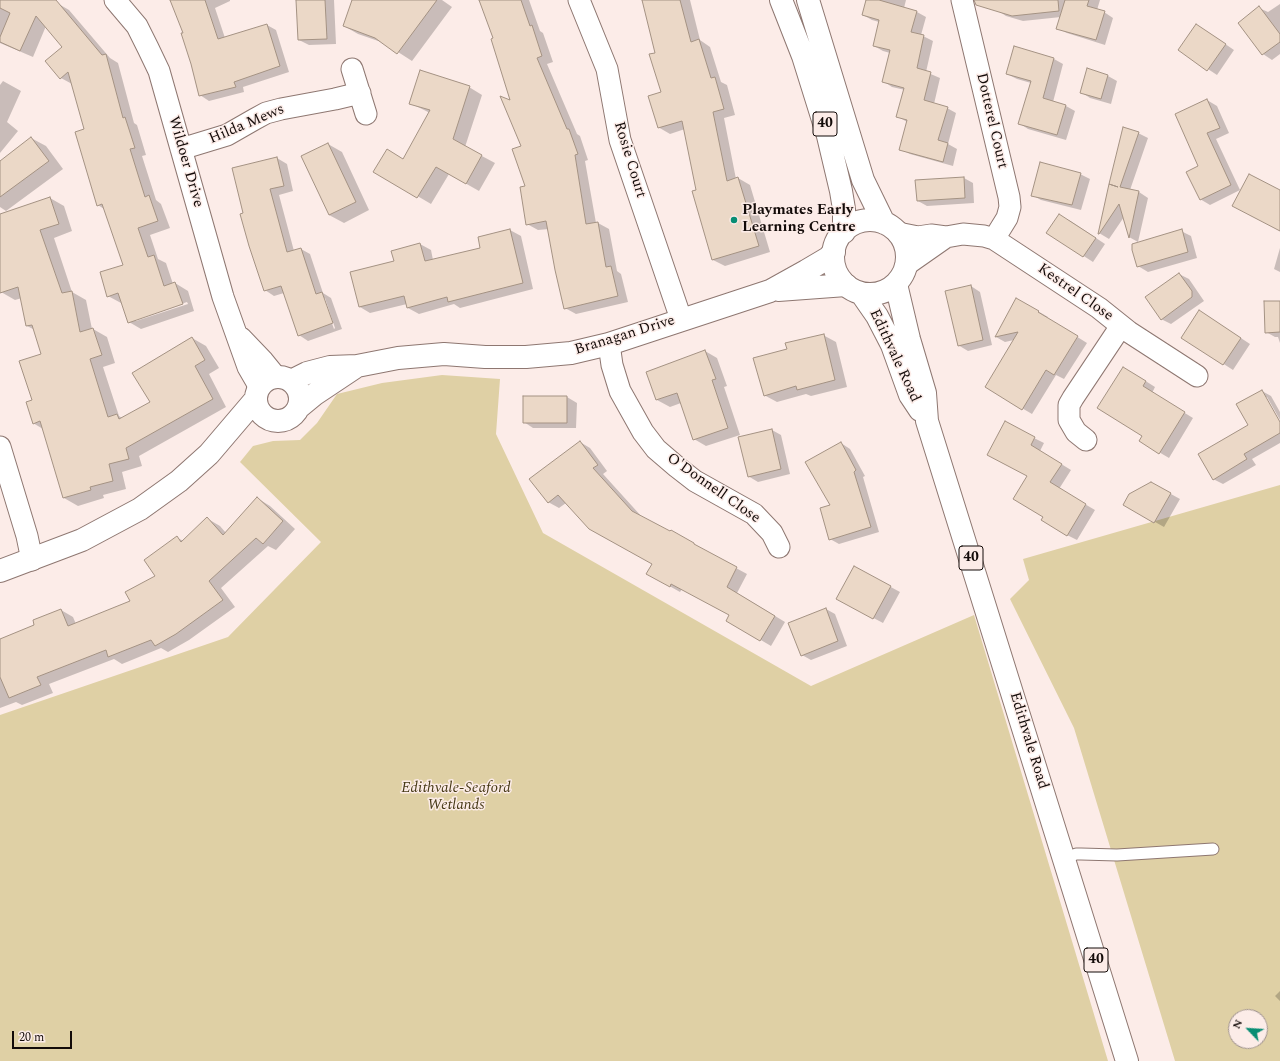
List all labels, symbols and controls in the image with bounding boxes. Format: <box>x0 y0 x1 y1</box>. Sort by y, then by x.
street label: Dotterel Court <box>971 71 1011 171</box>
street label: Hilda Mews <box>207 101 287 149</box>
road number: 40 <box>813 112 837 136</box>
street label: Wildoer Drive <box>163 114 207 210</box>
street label: Rosie Court <box>609 120 649 200</box>
place label: Playmates Early Learning Centre <box>742 202 856 237</box>
marker: Playmates Early Learning Centre <box>729 215 739 225</box>
street label: Kestrel Close <box>1034 260 1116 326</box>
street label: Edithvale Road <box>865 307 923 405</box>
street label: Branagan Drive <box>573 312 677 360</box>
street label: O'Donnell Close <box>663 450 763 528</box>
road number: 40 <box>959 546 983 570</box>
street label: Edithvale Road <box>1005 690 1051 792</box>
park label: Edithvale-Seaford Wetlands <box>401 780 511 815</box>
road number: 40 <box>1084 948 1108 972</box>
north arrow <box>1228 1009 1268 1049</box>
text: N <box>1228 1016 1247 1032</box>
scale bar <box>14 1023 74 1049</box>
text: 20 m <box>19 1028 44 1047</box>

